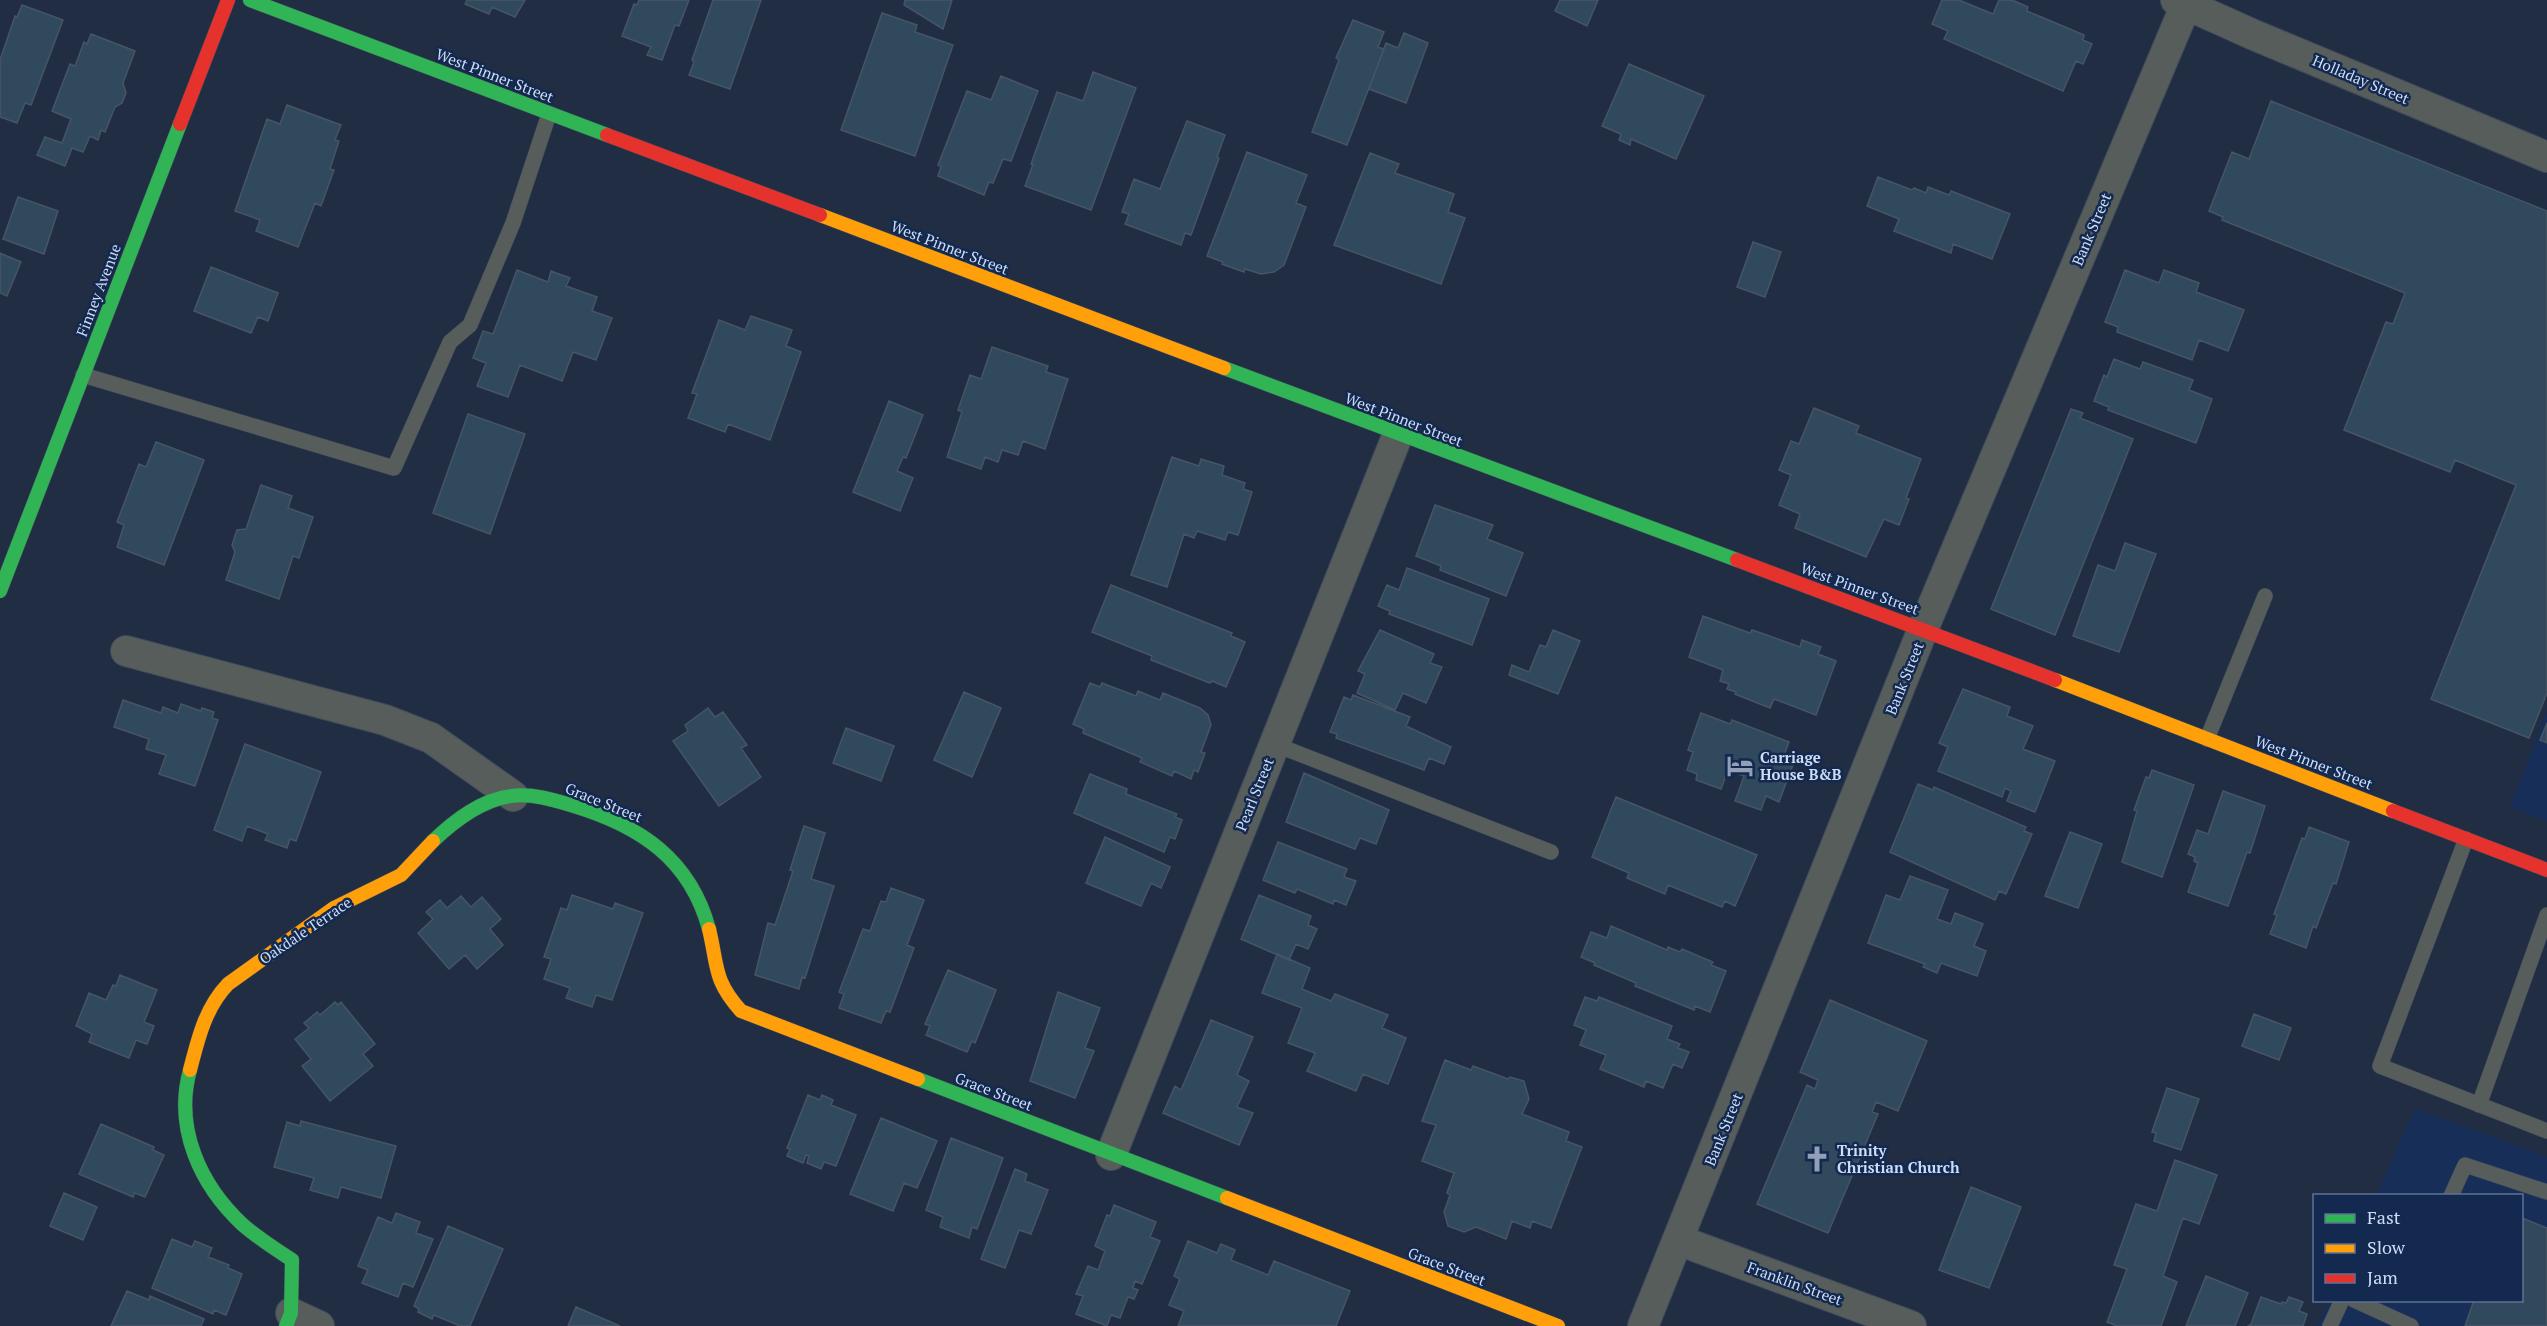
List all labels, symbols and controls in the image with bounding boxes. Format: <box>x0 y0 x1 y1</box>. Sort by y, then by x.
street label: West Pinner Street <box>433 43 557 107</box>
street label: Holladay Street <box>2310 50 2413 108</box>
street label: Bank Street <box>2067 189 2115 268</box>
street label: West Pinner Street <box>888 215 1012 279</box>
street label: Finney Avenue <box>71 241 125 339</box>
street label: West Pinner Street <box>1342 387 1466 451</box>
street label: West Pinner Street <box>1798 557 1922 619</box>
street label: Bank Street <box>1880 638 1928 718</box>
street label: West Pinner Street <box>2252 730 2376 794</box>
place label: Carriage House B&B <box>1760 747 1842 784</box>
hotel icon: Carriage House B&B <box>1725 751 1755 781</box>
street label: Pearl Street <box>1230 754 1278 834</box>
street label: Grace Street <box>562 777 646 827</box>
street label: Oakdale Terrace <box>255 892 355 968</box>
street label: Grace Street <box>952 1067 1036 1115</box>
street label: Bank Street <box>1699 1089 1747 1169</box>
place label: Trinity Christian Church <box>1837 1140 1960 1177</box>
church icon: Trinity Christian Church <box>1802 1144 1832 1174</box>
legend <box>2313 1194 2523 1302</box>
text: Fast <box>2367 1205 2401 1229</box>
text: Slow <box>2367 1235 2406 1259</box>
street label: Grace Street <box>1405 1242 1489 1290</box>
street label: Franklin Street <box>1745 1257 1846 1310</box>
text: Jam <box>2367 1265 2398 1289</box>

